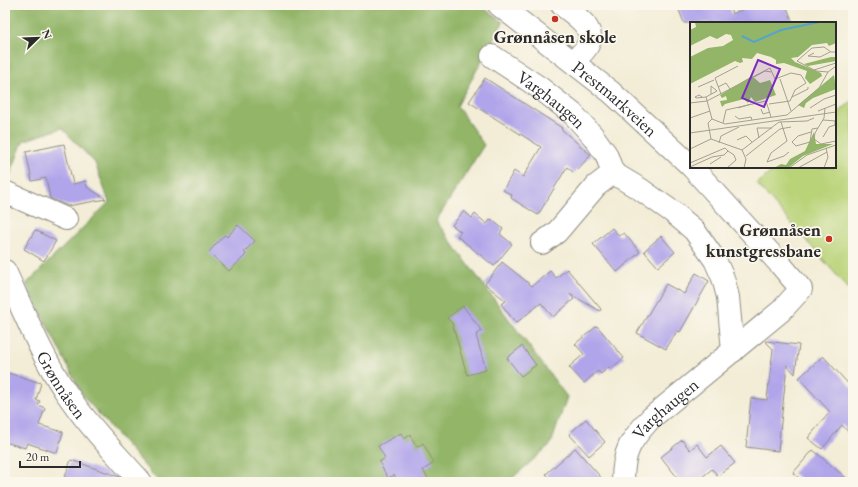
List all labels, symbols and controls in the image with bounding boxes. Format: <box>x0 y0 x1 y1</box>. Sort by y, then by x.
marker: Grønnåsen skole <box>550 14 560 24</box>
north arrow <box>18 18 58 58</box>
inset map <box>690 22 836 168</box>
place label: Grønnåsen skole <box>494 25 617 48</box>
text: N <box>39 27 55 41</box>
street label: Prestmarkveien <box>568 55 663 141</box>
street label: Varghaugen <box>513 65 592 133</box>
place label: Grønnåsen kunstgressbane <box>706 218 821 262</box>
marker: Grønnåsen kunstgressbane <box>824 234 834 244</box>
street label: Grønnåsen <box>32 346 93 423</box>
street label: Varghaugen <box>626 372 703 444</box>
scale bar <box>20 443 80 469</box>
text: 20 m <box>26 449 50 465</box>

